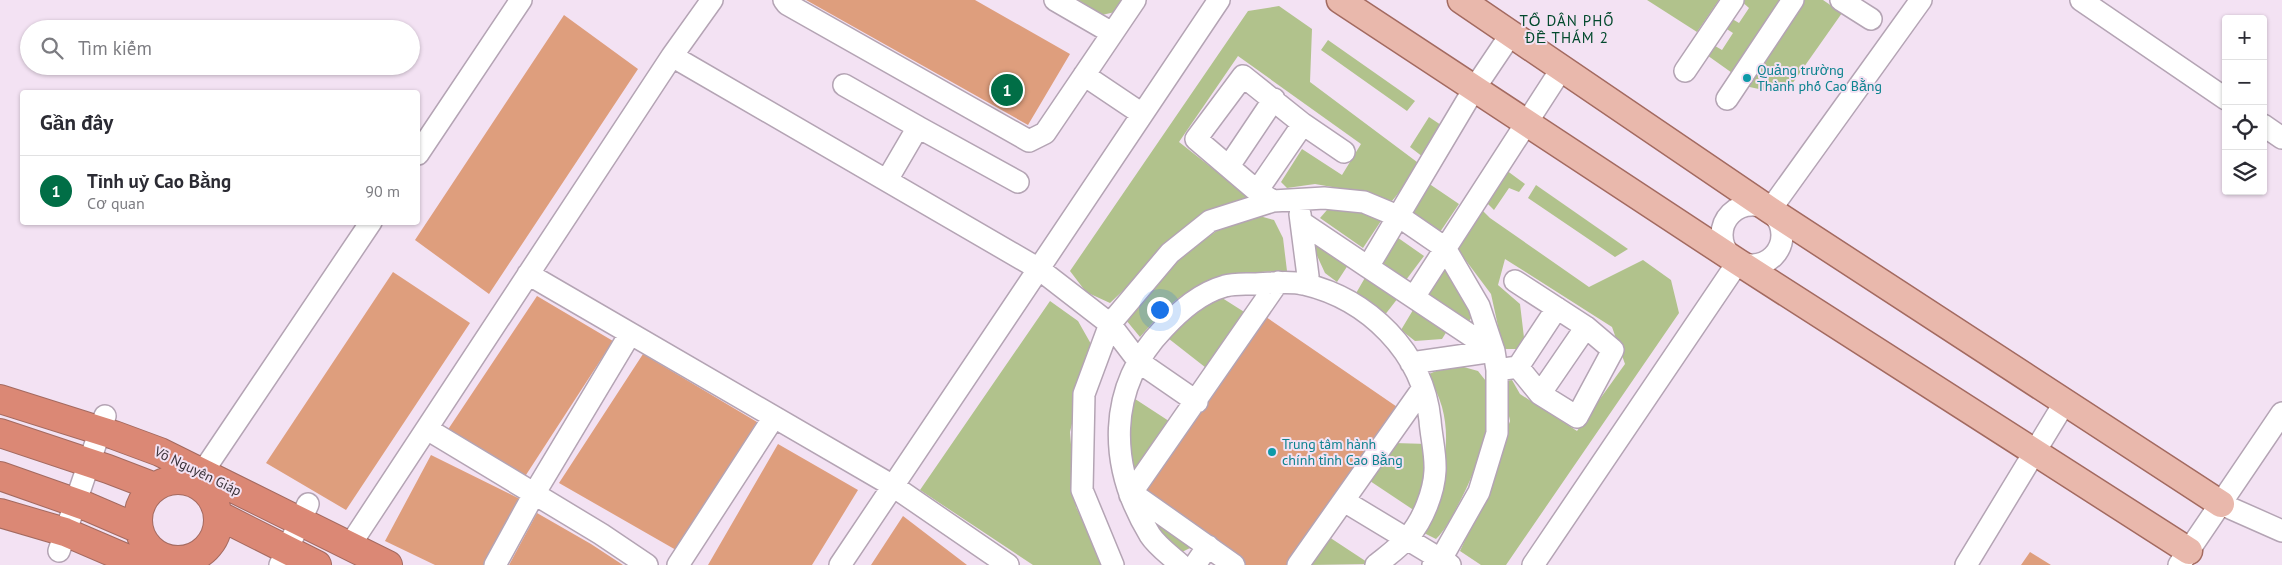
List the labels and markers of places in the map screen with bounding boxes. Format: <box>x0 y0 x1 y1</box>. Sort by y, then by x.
place label: Quảng trường Thành phố Cao Bằng <box>1757 61 1882 95</box>
pin: 1 <box>991 71 1023 109</box>
marker: Quảng trường Thành phố Cao Bằng <box>1741 72 1753 84</box>
place label: Trung tâm hành chính tỉnh Cao Bằng <box>1282 435 1403 469</box>
marker: Trung tâm hành chính tỉnh Cao Bằng <box>1266 446 1278 458</box>

